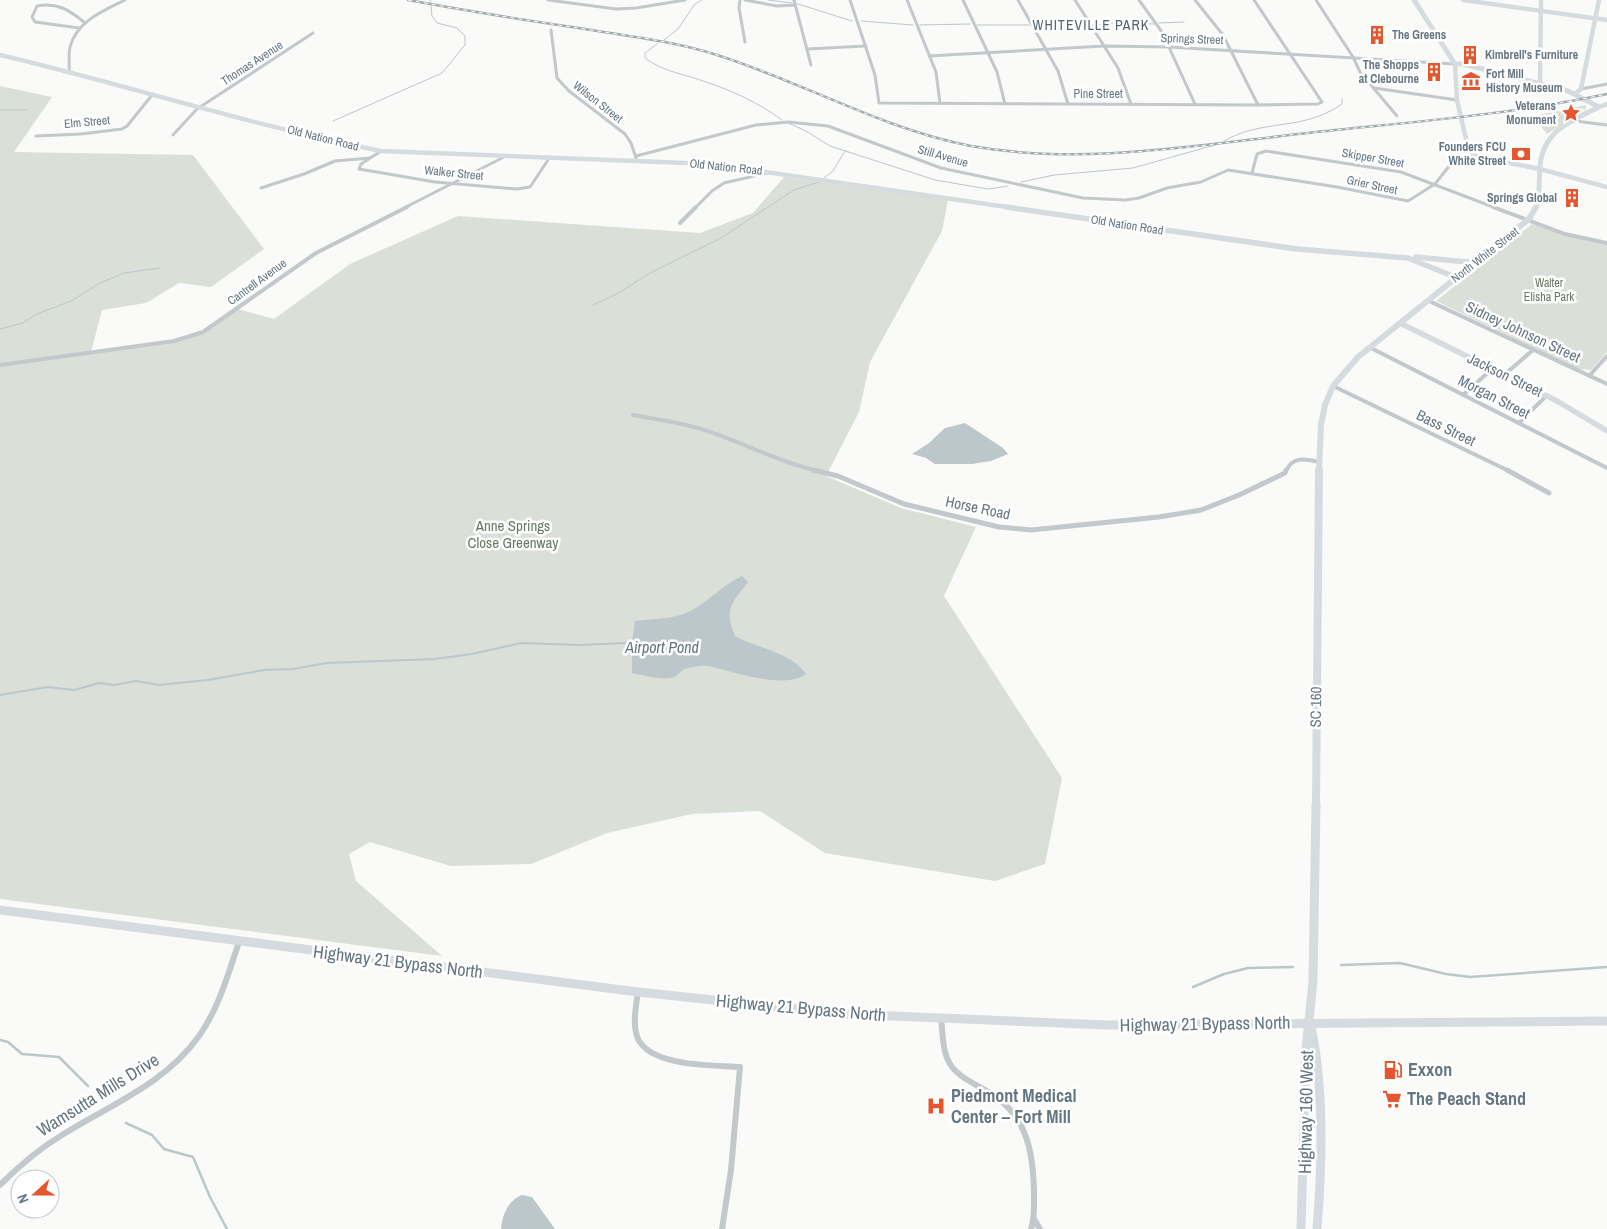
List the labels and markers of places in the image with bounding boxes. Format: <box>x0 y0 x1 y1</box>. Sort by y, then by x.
building icon: The Greens <box>1366 24 1388 46</box>
place label: The Greens <box>1392 27 1447 43</box>
building icon: Kimbrell's Furniture <box>1459 44 1481 66</box>
place label: Kimbrell's Furniture <box>1485 47 1579 63</box>
place label: The Shopps at Clebourne <box>1359 57 1420 87</box>
building icon: The Shopps at Clebourne <box>1423 61 1445 83</box>
place label: Fort Mill History Museum <box>1486 66 1563 96</box>
museum icon: Fort Mill History Museum <box>1460 70 1482 92</box>
place label: Veterans Monument <box>1506 98 1557 128</box>
place icon: Veterans Monument <box>1560 102 1582 124</box>
place label: Founders FCU White Street <box>1439 139 1507 169</box>
bank icon: Founders FCU White Street <box>1510 143 1532 165</box>
building icon: Springs Global <box>1561 187 1583 209</box>
place label: Springs Global <box>1487 190 1557 206</box>
place label: Exxon <box>1408 1057 1452 1082</box>
fuel station icon: Exxon <box>1382 1059 1404 1081</box>
place label: Piedmont Medical Center – Fort Mill <box>951 1083 1077 1129</box>
place label: The Peach Stand <box>1407 1086 1526 1111</box>
supermarket icon: The Peach Stand <box>1381 1088 1403 1110</box>
hospital icon: Piedmont Medical Center – Fort Mill <box>925 1095 947 1117</box>

